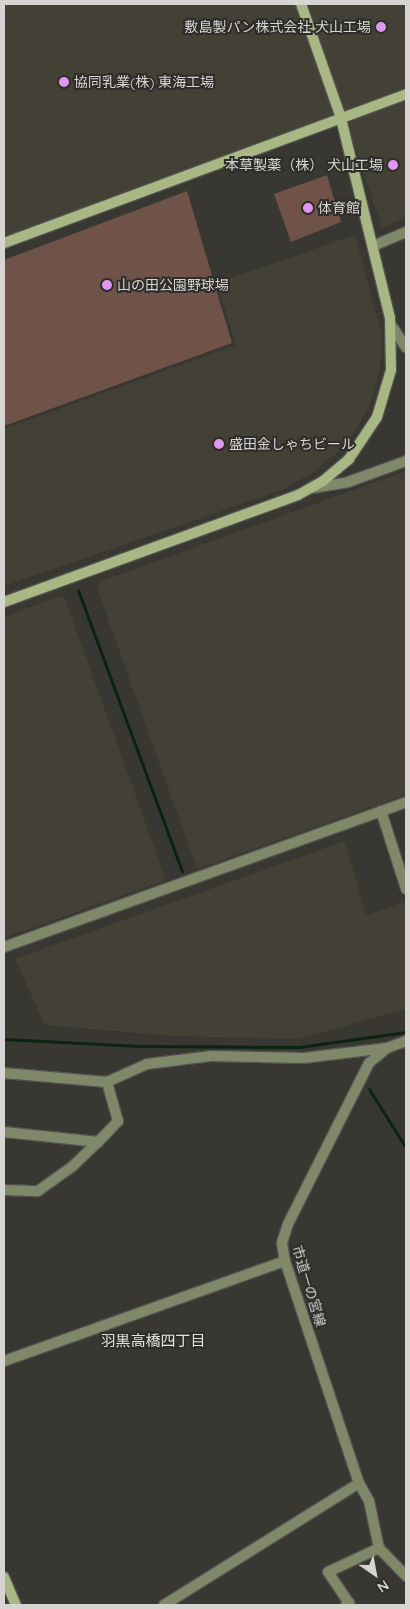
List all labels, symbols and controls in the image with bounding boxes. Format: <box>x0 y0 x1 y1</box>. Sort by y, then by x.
place label: 敷島製パン株式会社 犬山工場 <box>185 19 371 35</box>
marker: 敷島製パン株式会社 犬山工場 <box>375 21 387 33</box>
place label: 協同乳業(株) 東海工場 <box>74 74 214 90</box>
marker: 協同乳業(株) 東海工場 <box>58 76 70 88</box>
place label: 本草製薬（株） 犬山工場 <box>225 157 383 173</box>
marker: 本草製薬（株） 犬山工場 <box>387 159 399 171</box>
place label: 体育館 <box>318 200 360 216</box>
marker: 体育館 <box>302 202 314 214</box>
place label: 山の田公園野球場 <box>117 277 229 293</box>
marker: 山の田公園野球場 <box>101 279 113 291</box>
place label: 盛田金しゃちビール <box>229 436 355 452</box>
marker: 盛田金しゃちビール <box>213 438 225 450</box>
street label: 市道一の宮線 <box>289 1243 329 1329</box>
district label: 羽黒高橋四丁目 <box>101 1332 205 1350</box>
north arrow <box>350 1549 400 1599</box>
text: N <box>374 1576 392 1597</box>

